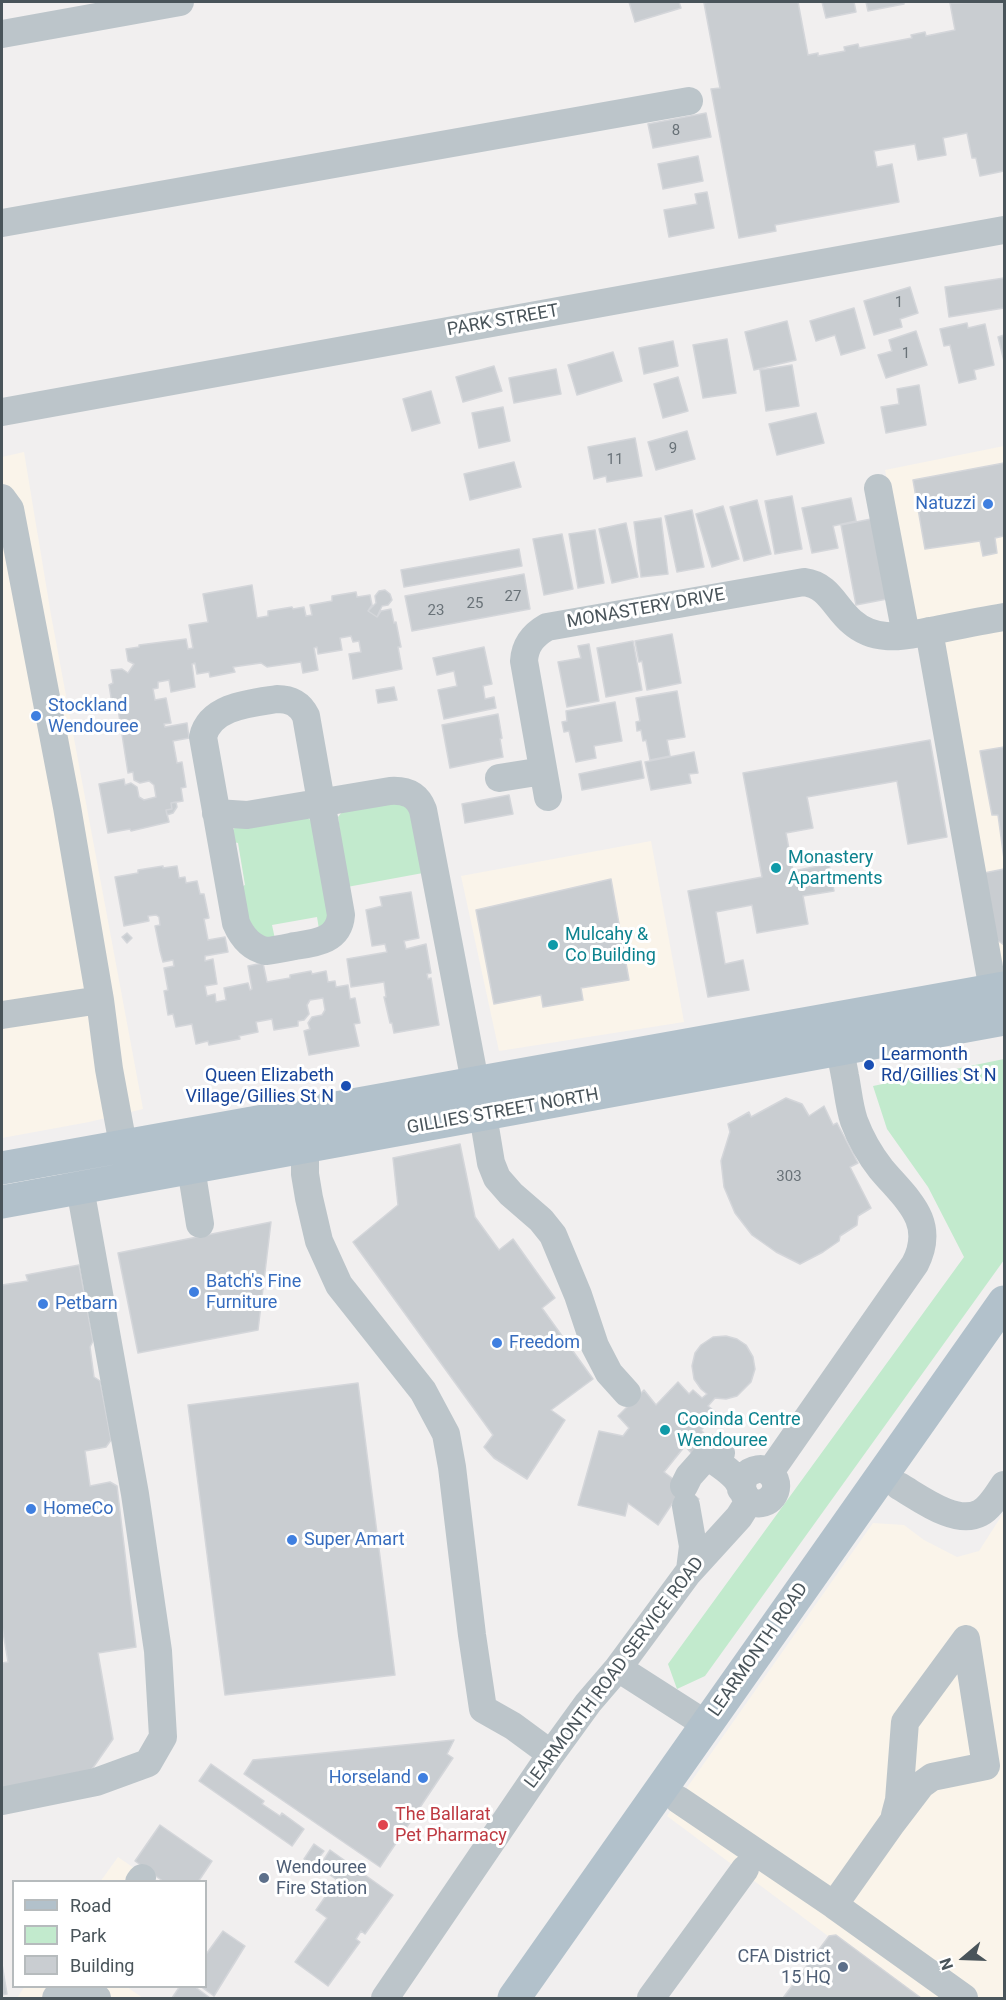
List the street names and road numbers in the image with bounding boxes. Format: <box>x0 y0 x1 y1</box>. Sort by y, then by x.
street label: PARK STREET <box>446 301 560 341</box>
street label: MONASTERY DRIVE <box>565 584 727 634</box>
street label: GILLIES STREET NORTH <box>405 1084 601 1140</box>
street label: LEARMONTH ROAD SERVICE ROAD <box>521 1553 709 1793</box>
street label: LEARMONTH ROAD <box>705 1579 813 1721</box>

